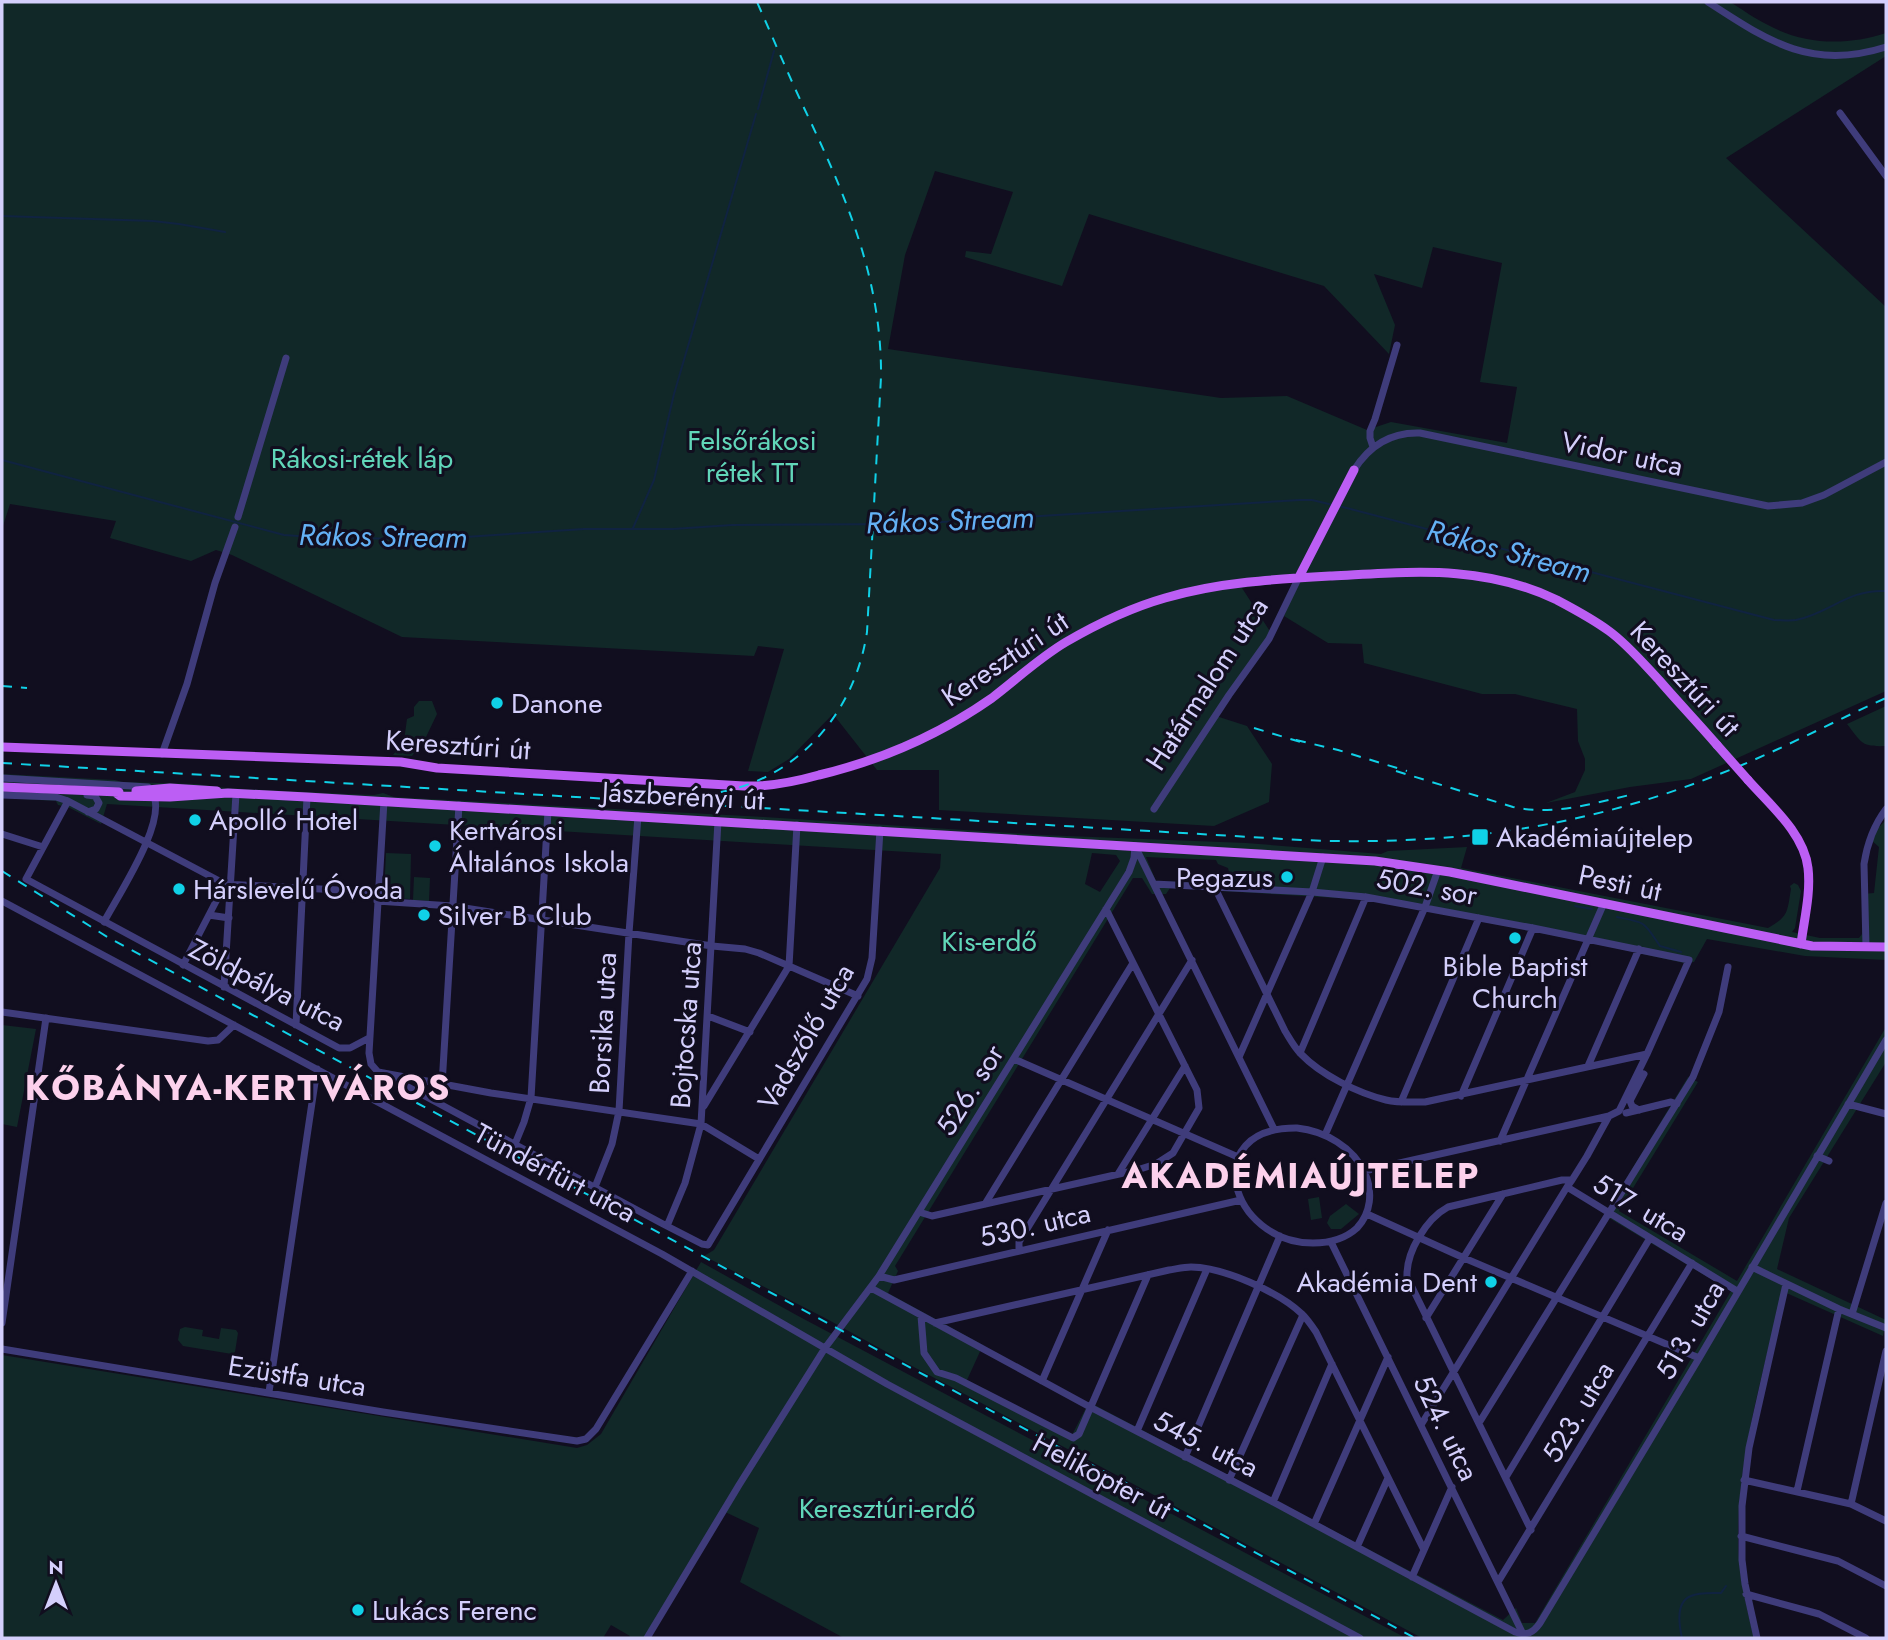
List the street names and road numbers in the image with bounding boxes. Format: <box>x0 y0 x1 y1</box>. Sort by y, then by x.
street label: Vidor utca <box>1557 421 1687 487</box>
street label: Határmalom utca <box>1136 589 1278 779</box>
street label: Keresztúri út <box>933 601 1077 717</box>
street label: Keresztúri út <box>1620 612 1750 746</box>
street label: Keresztúri út <box>384 719 532 771</box>
street label: Jászberényi út <box>597 771 765 821</box>
street label: Pesti út <box>1575 854 1666 912</box>
street label: 502. sor <box>1373 858 1481 916</box>
street label: Zöldpálya utca <box>182 928 352 1042</box>
street label: Bojtocska utca <box>660 940 712 1110</box>
street label: Borsika utca <box>579 951 627 1095</box>
street label: Vadszőlő utca <box>748 956 864 1118</box>
street label: 526. sor <box>926 1036 1014 1144</box>
street label: Tündérfürt utca <box>467 1113 643 1233</box>
street label: 517. utca <box>1585 1163 1697 1253</box>
street label: 530. utca <box>975 1192 1095 1258</box>
street label: 513. utca <box>1645 1273 1735 1387</box>
street label: Ezüstfa utca <box>225 1345 369 1407</box>
street label: 523. utca <box>1532 1354 1624 1470</box>
street label: 524. utca <box>1403 1368 1489 1488</box>
street label: 545. utca <box>1146 1400 1266 1488</box>
street label: Helikopter út <box>1025 1422 1179 1530</box>

